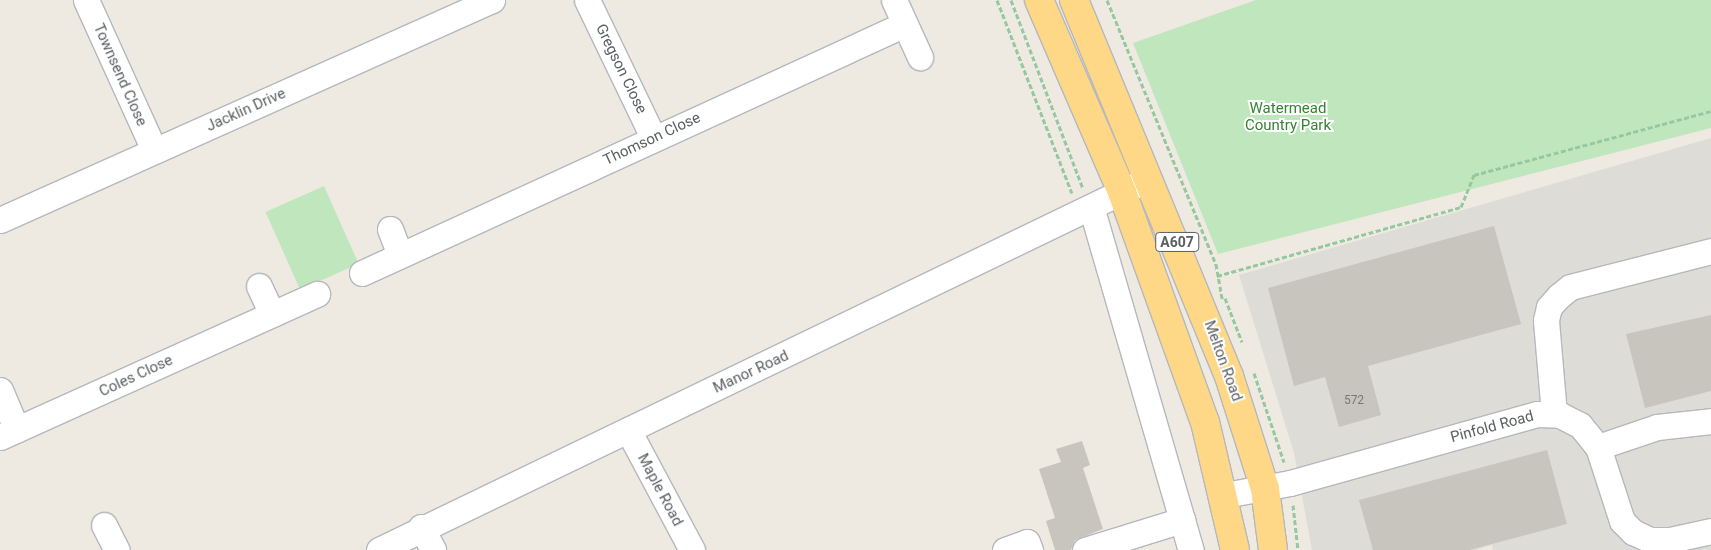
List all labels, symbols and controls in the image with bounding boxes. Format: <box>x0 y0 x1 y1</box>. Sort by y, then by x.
street label: Townsend Close <box>89 21 151 129</box>
street label: Gregson Close <box>592 21 650 117</box>
street label: Jacklin Drive <box>204 85 288 135</box>
park label: Watermead Country Park <box>1245 99 1331 134</box>
street label: Thomson Close <box>601 109 703 169</box>
road number: A607 <box>1154 230 1200 253</box>
street label: Melton Road <box>1200 318 1246 404</box>
street label: Manor Road <box>710 347 792 397</box>
street label: Coles Close <box>96 351 176 401</box>
house number: 572 <box>1344 394 1364 408</box>
street label: Pinfold Road <box>1448 407 1536 447</box>
street label: Maple Road <box>633 451 687 529</box>

